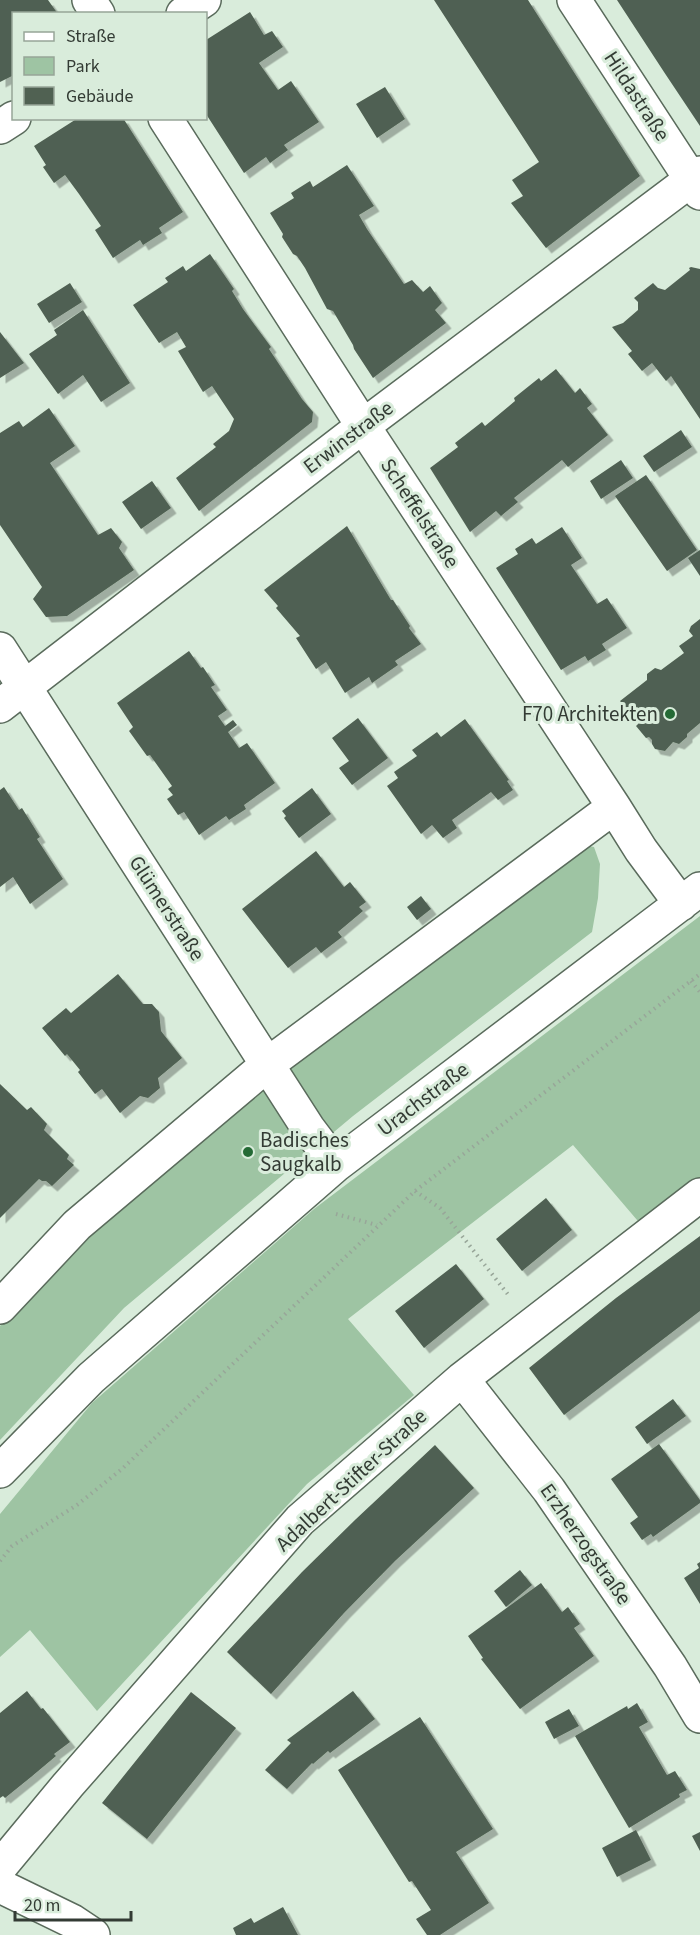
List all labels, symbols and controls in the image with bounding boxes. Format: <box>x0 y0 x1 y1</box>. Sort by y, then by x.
legend <box>12 12 207 120</box>
text: Straße <box>66 24 116 49</box>
street label: Hildastraße <box>597 45 677 147</box>
text: Park <box>66 54 100 79</box>
text: Gebäude <box>66 84 134 109</box>
street label: Erwinstraße <box>297 393 399 481</box>
street label: Scheffelstraße <box>373 452 467 574</box>
place label: F70 Architekten <box>522 699 658 729</box>
marker: F70 Architekten <box>663 707 677 721</box>
street label: Glümerstraße <box>122 849 212 967</box>
street label: Urachstraße <box>371 1055 475 1143</box>
place label: Badisches Saugkalb <box>260 1125 349 1179</box>
marker: Badisches Saugkalb <box>241 1145 255 1159</box>
street label: Adalbert-Stifter-Straße <box>269 1402 433 1558</box>
street label: Erzherzogstraße <box>533 1477 639 1611</box>
scale bar <box>15 1884 130 1922</box>
text: 20 m <box>24 1893 60 1918</box>

